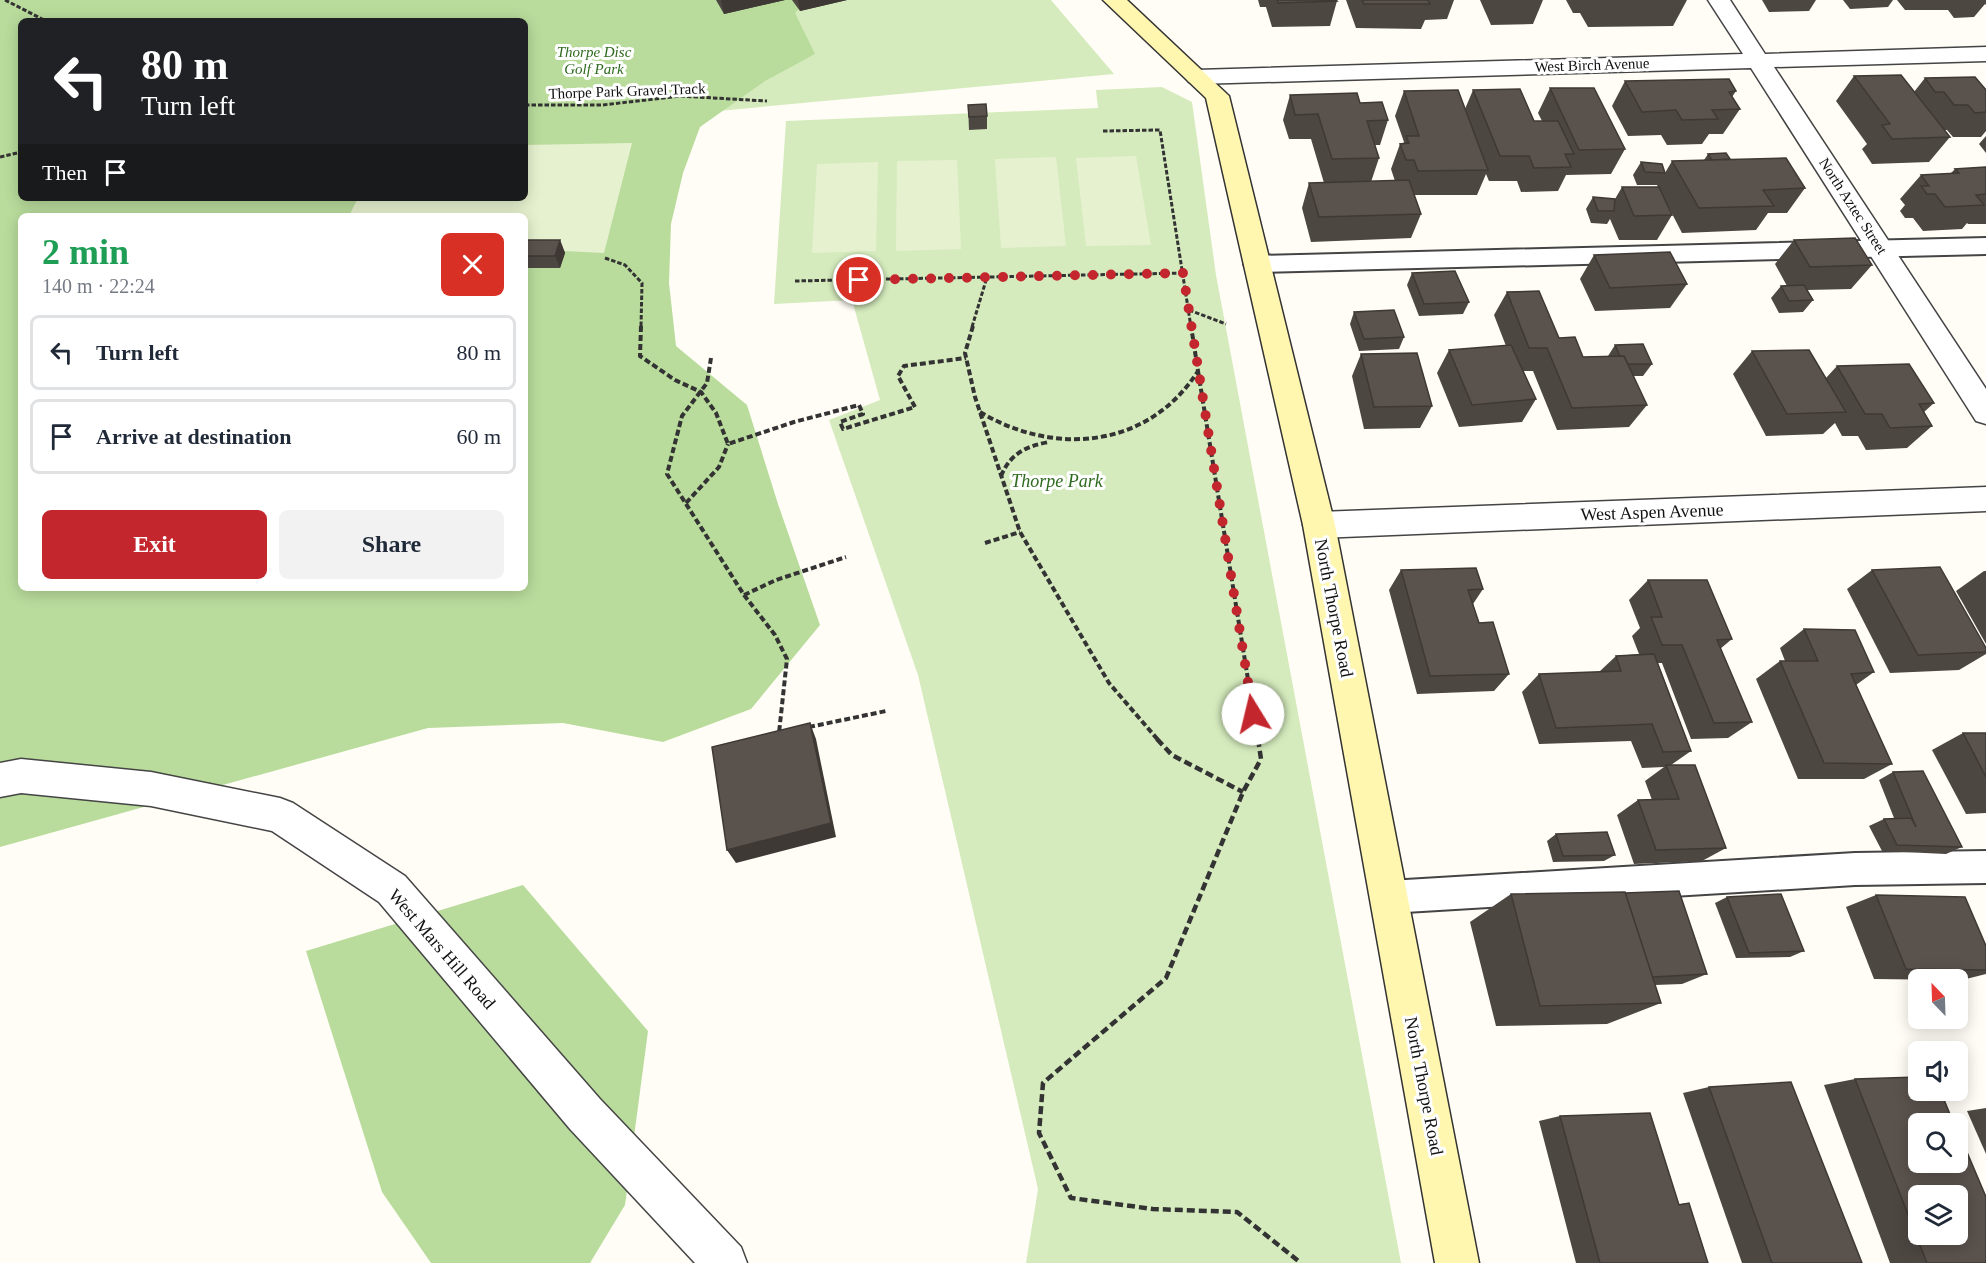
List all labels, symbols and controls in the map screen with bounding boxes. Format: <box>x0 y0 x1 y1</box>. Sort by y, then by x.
icon: left <box>42 42 120 120</box>
text: 80 m <box>141 42 229 88</box>
park label: Thorpe Disc Golf Park <box>557 44 632 77</box>
street label: West Birch Avenue <box>1534 55 1650 75</box>
street label: Thorpe Park Gravel Track <box>548 80 706 102</box>
text: Turn left <box>141 91 235 121</box>
street label: North Aztec Street <box>1816 155 1891 258</box>
icon: arrive <box>99 156 132 189</box>
text: Then <box>42 160 87 185</box>
text: 2 min <box>42 232 129 272</box>
button: close <box>441 233 504 296</box>
pin <box>833 254 884 305</box>
icon: arrive <box>842 263 875 296</box>
text: 140 m · 22:24 <box>42 275 155 297</box>
icon: left <box>45 336 78 369</box>
text: Turn left <box>96 340 179 365</box>
text: 80 m <box>456 340 501 365</box>
icon: arrive <box>45 420 78 453</box>
text: Arrive at destination <box>96 424 292 449</box>
text: 60 m <box>456 424 501 449</box>
park label: Thorpe Park <box>1011 471 1104 491</box>
street label: West Aspen Avenue <box>1580 500 1724 524</box>
button: Exit <box>42 510 267 579</box>
button: Share <box>279 510 504 579</box>
street label: North Thorpe Road <box>1311 537 1357 679</box>
position arrow <box>1221 682 1285 746</box>
street label: West Mars Hill Road <box>385 885 499 1013</box>
north arrow <box>1908 969 1968 1029</box>
map controls <box>1908 969 1968 1245</box>
street label: North Thorpe Road <box>1401 1015 1447 1157</box>
button: sound <box>1908 1041 1968 1101</box>
button: search <box>1908 1113 1968 1173</box>
button: layers <box>1908 1185 1968 1245</box>

